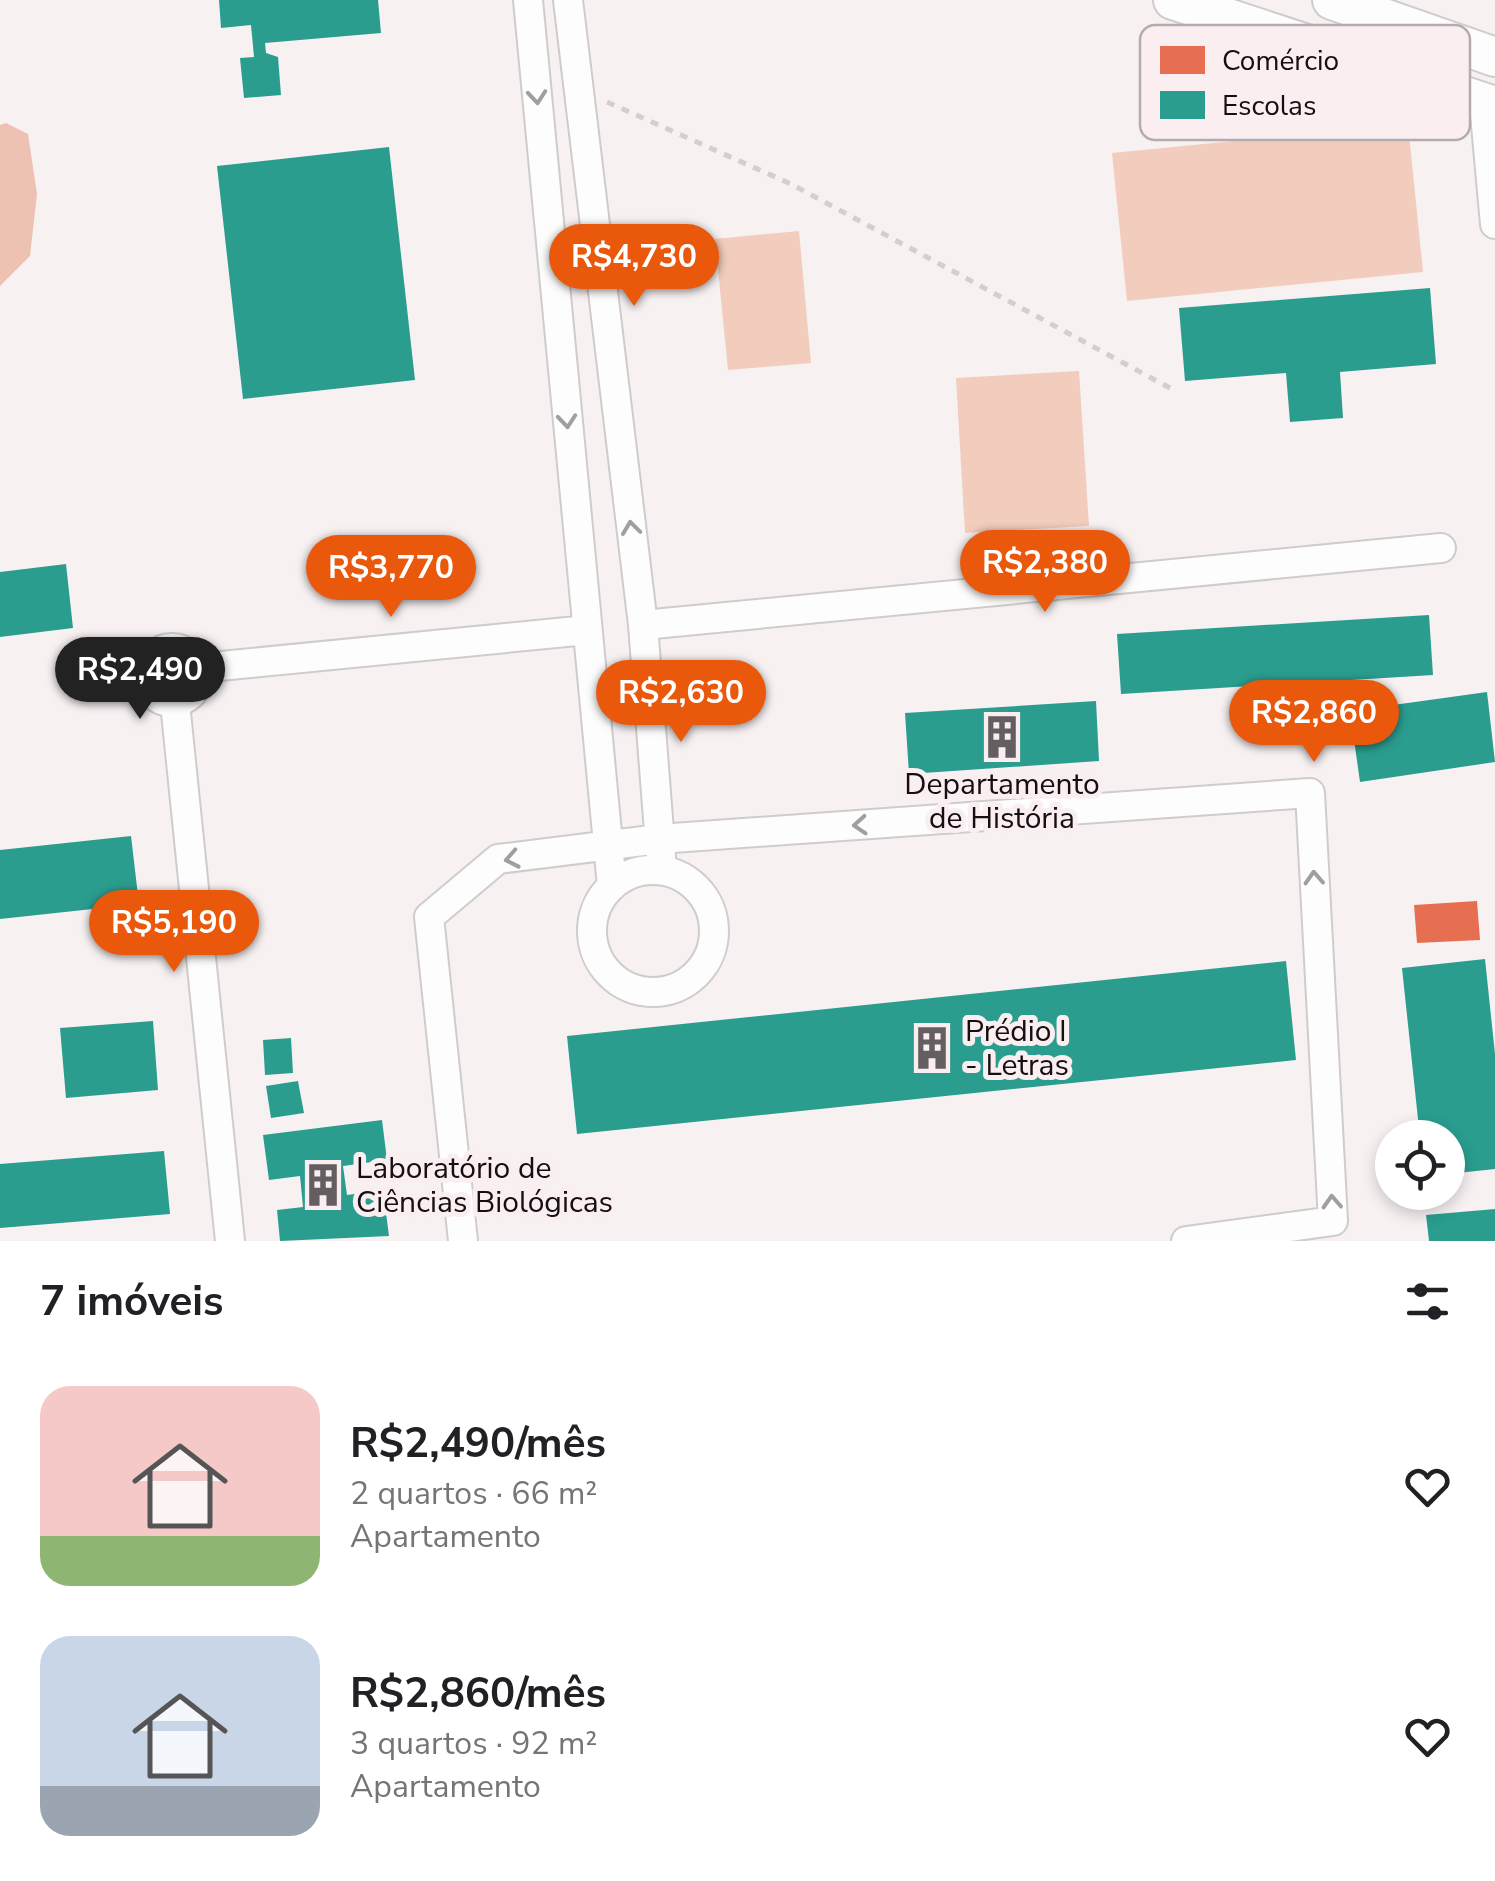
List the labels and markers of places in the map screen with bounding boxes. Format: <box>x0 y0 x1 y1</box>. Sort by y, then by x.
pin: R$4,730 <box>542 224 726 309</box>
pin: R$2,380 <box>953 530 1137 615</box>
pin: R$3,770 <box>299 535 483 620</box>
pin: R$2,490 <box>48 637 232 722</box>
pin: R$2,630 <box>589 660 773 745</box>
pin: R$2,860 <box>1222 680 1406 765</box>
building icon: Departamento de História <box>978 713 1026 761</box>
place label: Departamento de História <box>904 764 1100 839</box>
pin: R$5,190 <box>82 890 266 975</box>
place label: Prédio I - Letras <box>965 1011 1069 1086</box>
building icon: Prédio I - Letras <box>908 1024 956 1072</box>
place label: Laboratório de Ciências Biológicas <box>356 1148 613 1223</box>
building icon: Laboratório de Ciências Biológicas <box>299 1161 347 1209</box>

